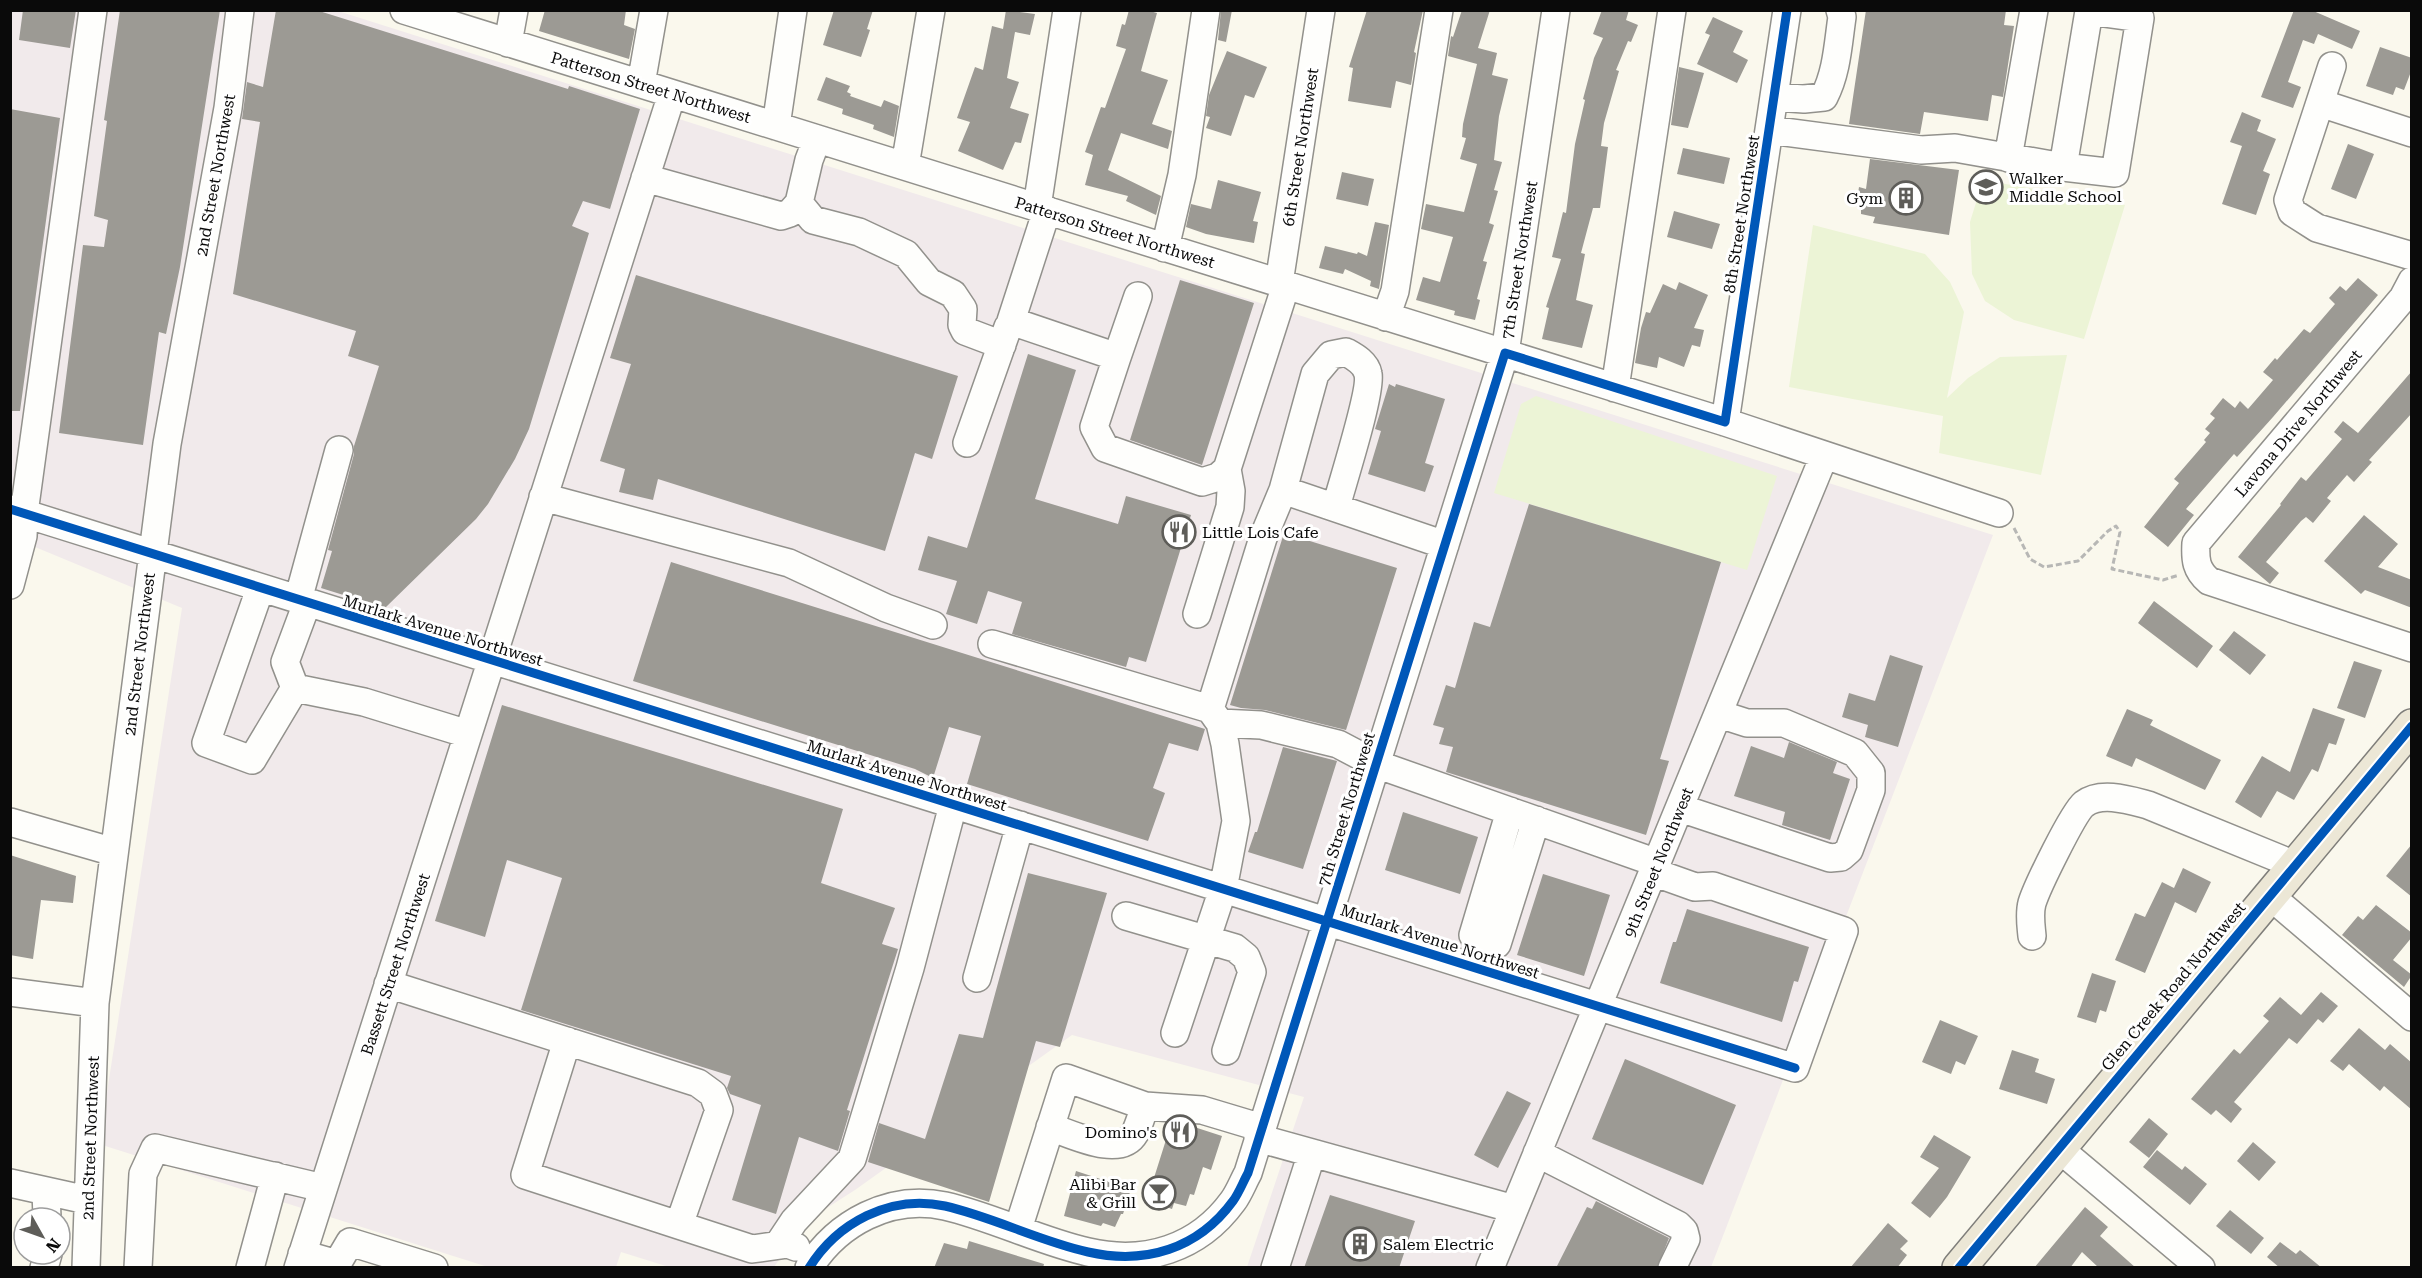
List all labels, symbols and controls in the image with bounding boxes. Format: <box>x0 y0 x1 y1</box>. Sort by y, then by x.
street label: Patterson Street Northwest <box>549 48 753 127</box>
street label: 6th Street Northwest <box>1279 67 1322 228</box>
street label: 2nd Street Northwest <box>192 93 239 258</box>
street label: 8th Street Northwest <box>1720 134 1763 295</box>
school or university icon: Walker Middle School <box>1968 169 2004 205</box>
place label: Walker Middle School <box>2009 169 2122 206</box>
street label: 7th Street Northwest <box>1498 180 1541 341</box>
building icon: Gym <box>1888 180 1924 216</box>
place label: Gym <box>1846 189 1883 208</box>
street label: Patterson Street Northwest <box>1013 193 1217 272</box>
street label: Lavona Drive Northwest <box>2231 346 2366 501</box>
restaurant icon: Little Lois Cafe <box>1161 514 1197 550</box>
place label: Little Lois Cafe <box>1202 523 1319 542</box>
street label: 2nd Street Northwest <box>120 571 159 737</box>
street label: Murlark Avenue Northwest <box>341 591 545 670</box>
street label: 7th Street Northwest <box>1314 730 1379 888</box>
street label: Murlark Avenue Northwest <box>805 736 1009 815</box>
street label: 9th Street Northwest <box>1620 784 1697 940</box>
street label: Bassett Street Northwest <box>357 871 434 1057</box>
street label: Glen Creek Road Northwest <box>2097 898 2250 1074</box>
street label: Murlark Avenue Northwest <box>1338 900 1542 983</box>
street label: 2nd Street Northwest <box>78 1056 103 1220</box>
restaurant icon: Domino's <box>1162 1114 1198 1150</box>
place label: Domino's <box>1085 1123 1157 1142</box>
place label: Alibi Bar & Grill <box>1069 1175 1136 1212</box>
bar icon: Alibi Bar & Grill <box>1141 1175 1177 1211</box>
north arrow <box>12 1206 72 1266</box>
building icon: Salem Electric <box>1342 1226 1378 1262</box>
text: N <box>42 1234 64 1256</box>
place label: Salem Electric <box>1383 1235 1494 1254</box>

